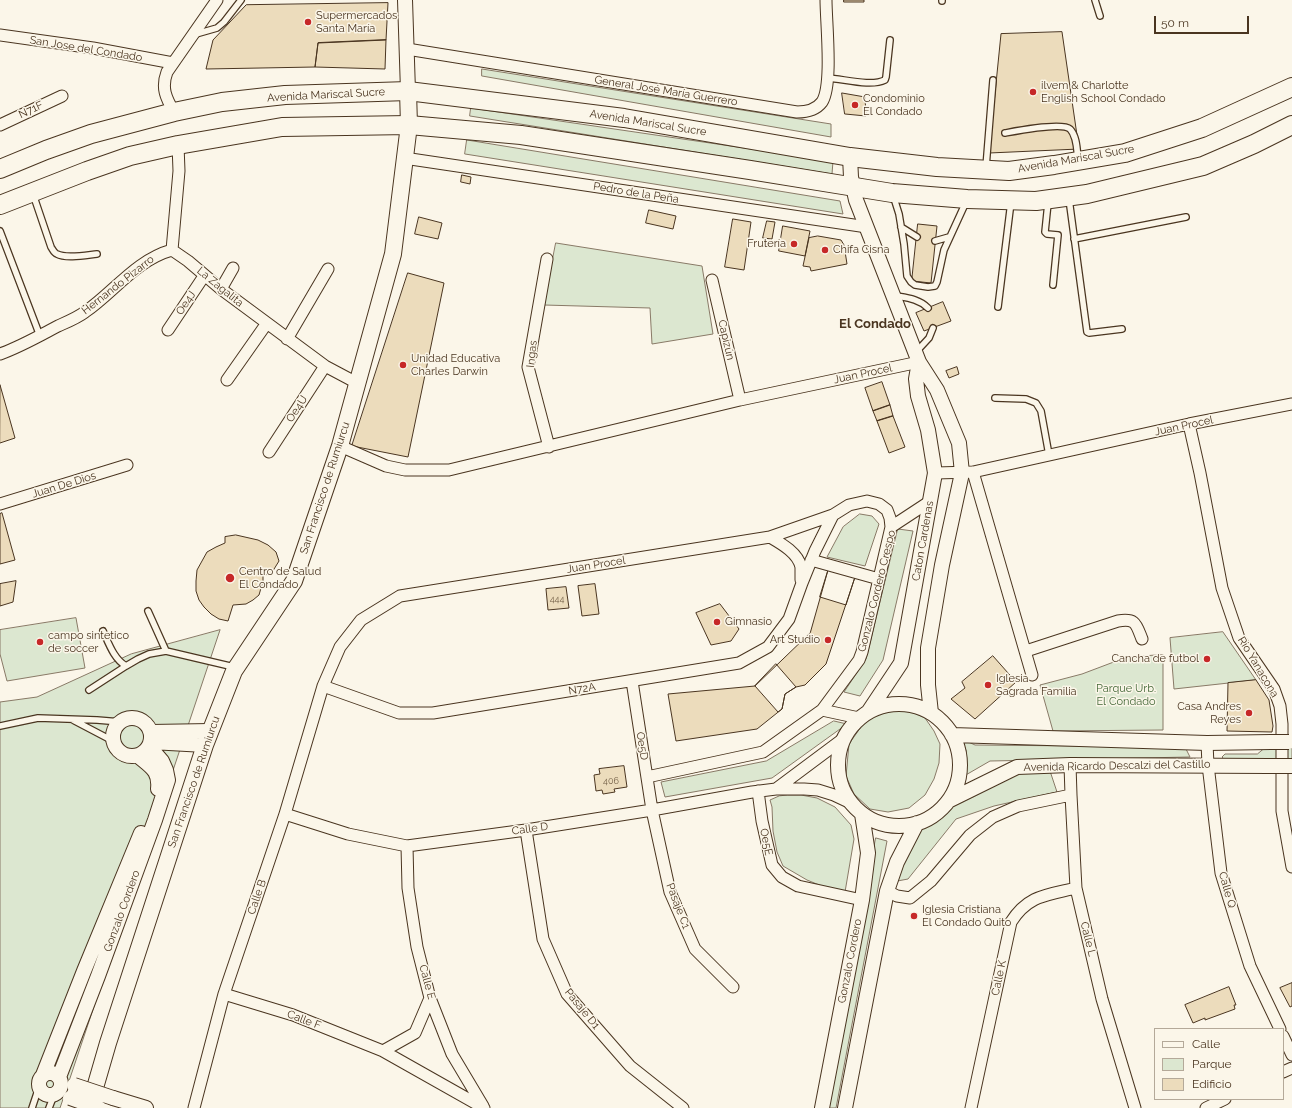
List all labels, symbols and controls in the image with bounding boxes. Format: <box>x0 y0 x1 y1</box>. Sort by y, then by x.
scale bar <box>1156 8 1251 34</box>
place label: Supermercados Santa María <box>316 9 397 35</box>
text: 50 m <box>1161 16 1189 30</box>
marker: Supermercados Santa María <box>303 17 313 27</box>
street label: San Jose del Condado <box>29 34 143 64</box>
street label: General José María Guerrero <box>593 73 739 109</box>
place label: ilvem & Charlotte English School Condado <box>1041 79 1166 105</box>
street label: Avenida Mariscal Sucre <box>267 85 385 105</box>
marker: ilvem & Charlotte English School Condado <box>1028 87 1038 97</box>
place label: Condominio El Condado <box>863 92 925 118</box>
street label: N71F <box>17 99 45 121</box>
marker: Condominio El Condado <box>850 100 860 110</box>
street label: Avenida Mariscal Sucre <box>589 107 707 139</box>
street label: Avenida Mariscal Sucre <box>1017 142 1135 176</box>
street label: Pedro de la Peña <box>592 180 680 206</box>
place label: Frutería <box>747 237 786 251</box>
marker: Frutería <box>789 239 799 249</box>
place label: Chifa Cisna <box>833 243 889 257</box>
marker: Chifa Cisna <box>820 245 830 255</box>
street label: Hernando Pizarro <box>79 253 157 317</box>
street label: La Zagalita <box>194 264 246 310</box>
street label: Oe4J <box>173 289 199 317</box>
district label: El Condado <box>839 316 911 332</box>
street label: Capizún <box>715 318 737 362</box>
street label: Ingas <box>524 340 540 368</box>
place label: Unidad Educativa Charles Darwin <box>411 352 500 378</box>
marker: Unidad Educativa Charles Darwin <box>398 360 408 370</box>
street label: Juan Procel <box>833 361 893 387</box>
street label: Oe4U <box>284 393 310 425</box>
street label: Juan Procel <box>1154 413 1214 439</box>
street label: San Francisco de Rumiurcu <box>297 420 353 556</box>
street label: Juan De Dios <box>30 469 98 501</box>
street label: Caton Cardenas <box>909 500 937 582</box>
street label: Gonzalo Cordero Crespo <box>855 529 899 653</box>
street label: Juan Procel <box>566 554 626 576</box>
place label: Centro de Salud El Condado <box>239 565 321 591</box>
marker: Centro de Salud El Condado <box>224 572 236 584</box>
house number: 444 <box>550 594 564 604</box>
place label: Gimnasio <box>725 615 772 629</box>
marker: Gimnasio <box>712 617 722 627</box>
place label: campo sintetico de soccer <box>48 629 129 655</box>
place label: Art Studio <box>770 633 820 647</box>
street label: Rio Yanacona <box>1235 634 1281 700</box>
marker: Art Studio <box>823 635 833 645</box>
marker: campo sintetico de soccer <box>35 637 45 647</box>
place label: Cancha de futbol <box>1112 652 1199 666</box>
marker: Cancha de futbol <box>1202 654 1212 664</box>
place label: Iglesia Sagrada Familia <box>996 672 1077 698</box>
street label: N72A <box>567 680 597 698</box>
marker: Iglesia Sagrada Familia <box>983 680 993 690</box>
park label: Parque Urb. El Condado <box>1096 682 1156 708</box>
place label: Casa Andres Reyes <box>1177 700 1241 726</box>
marker: Casa Andres Reyes <box>1244 708 1254 718</box>
street label: San Francisco de Rumiurcu <box>165 714 223 850</box>
street label: Oe5D <box>633 731 651 761</box>
street label: Avenida Ricardo Descalzi del Castillo <box>1023 758 1211 774</box>
house number: 406 <box>603 776 619 786</box>
street label: Calle D <box>511 820 549 838</box>
street label: Oe5E <box>757 827 775 857</box>
street label: Gonzalo Cordero <box>101 868 143 954</box>
street label: Calle Q <box>1216 870 1238 910</box>
street label: Calle B <box>245 878 269 916</box>
street label: Pasaje C1 <box>663 881 693 931</box>
place label: Iglesia Cristiana El Condado Quito <box>922 903 1011 929</box>
marker: Iglesia Cristiana El Condado Quito <box>909 911 919 921</box>
street label: Gonzalo Cordero <box>835 918 865 1004</box>
street label: Calle L <box>1077 920 1099 958</box>
street label: Calle K <box>989 959 1009 997</box>
street label: Calle E <box>416 963 438 1001</box>
street label: Pasaje D1 <box>562 986 602 1032</box>
street label: Calle F <box>285 1008 323 1032</box>
legend <box>1154 1028 1284 1100</box>
text: Calle <box>1192 1037 1220 1051</box>
text: Parque <box>1192 1057 1232 1071</box>
text: Edificio <box>1192 1077 1232 1091</box>

